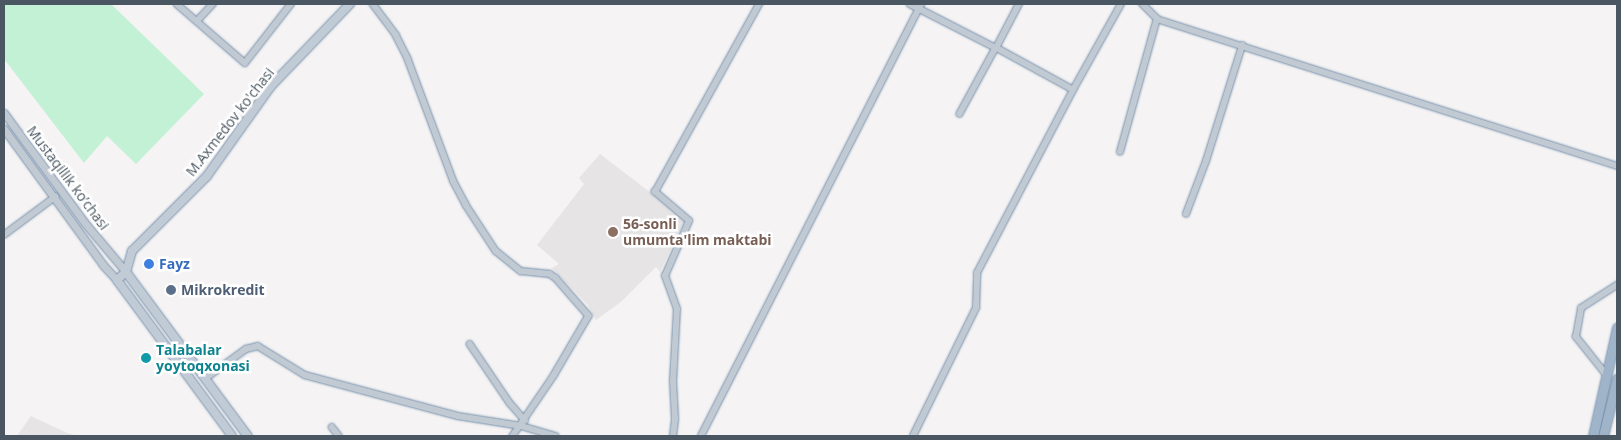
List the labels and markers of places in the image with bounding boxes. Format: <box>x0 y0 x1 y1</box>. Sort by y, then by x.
place label: 56-sonli umumta'lim maktabi <box>623 216 772 248</box>
marker: 56-sonli umumta'lim maktabi <box>607 226 619 238</box>
place label: Fayz <box>159 256 190 272</box>
marker: Fayz <box>143 258 155 270</box>
place label: Mikrokredit <box>181 282 265 298</box>
marker: Mikrokredit <box>165 284 177 296</box>
place label: Talabalar yoytoqxonasi <box>156 342 250 374</box>
marker: Talabalar yoytoqxonasi <box>140 352 152 364</box>

